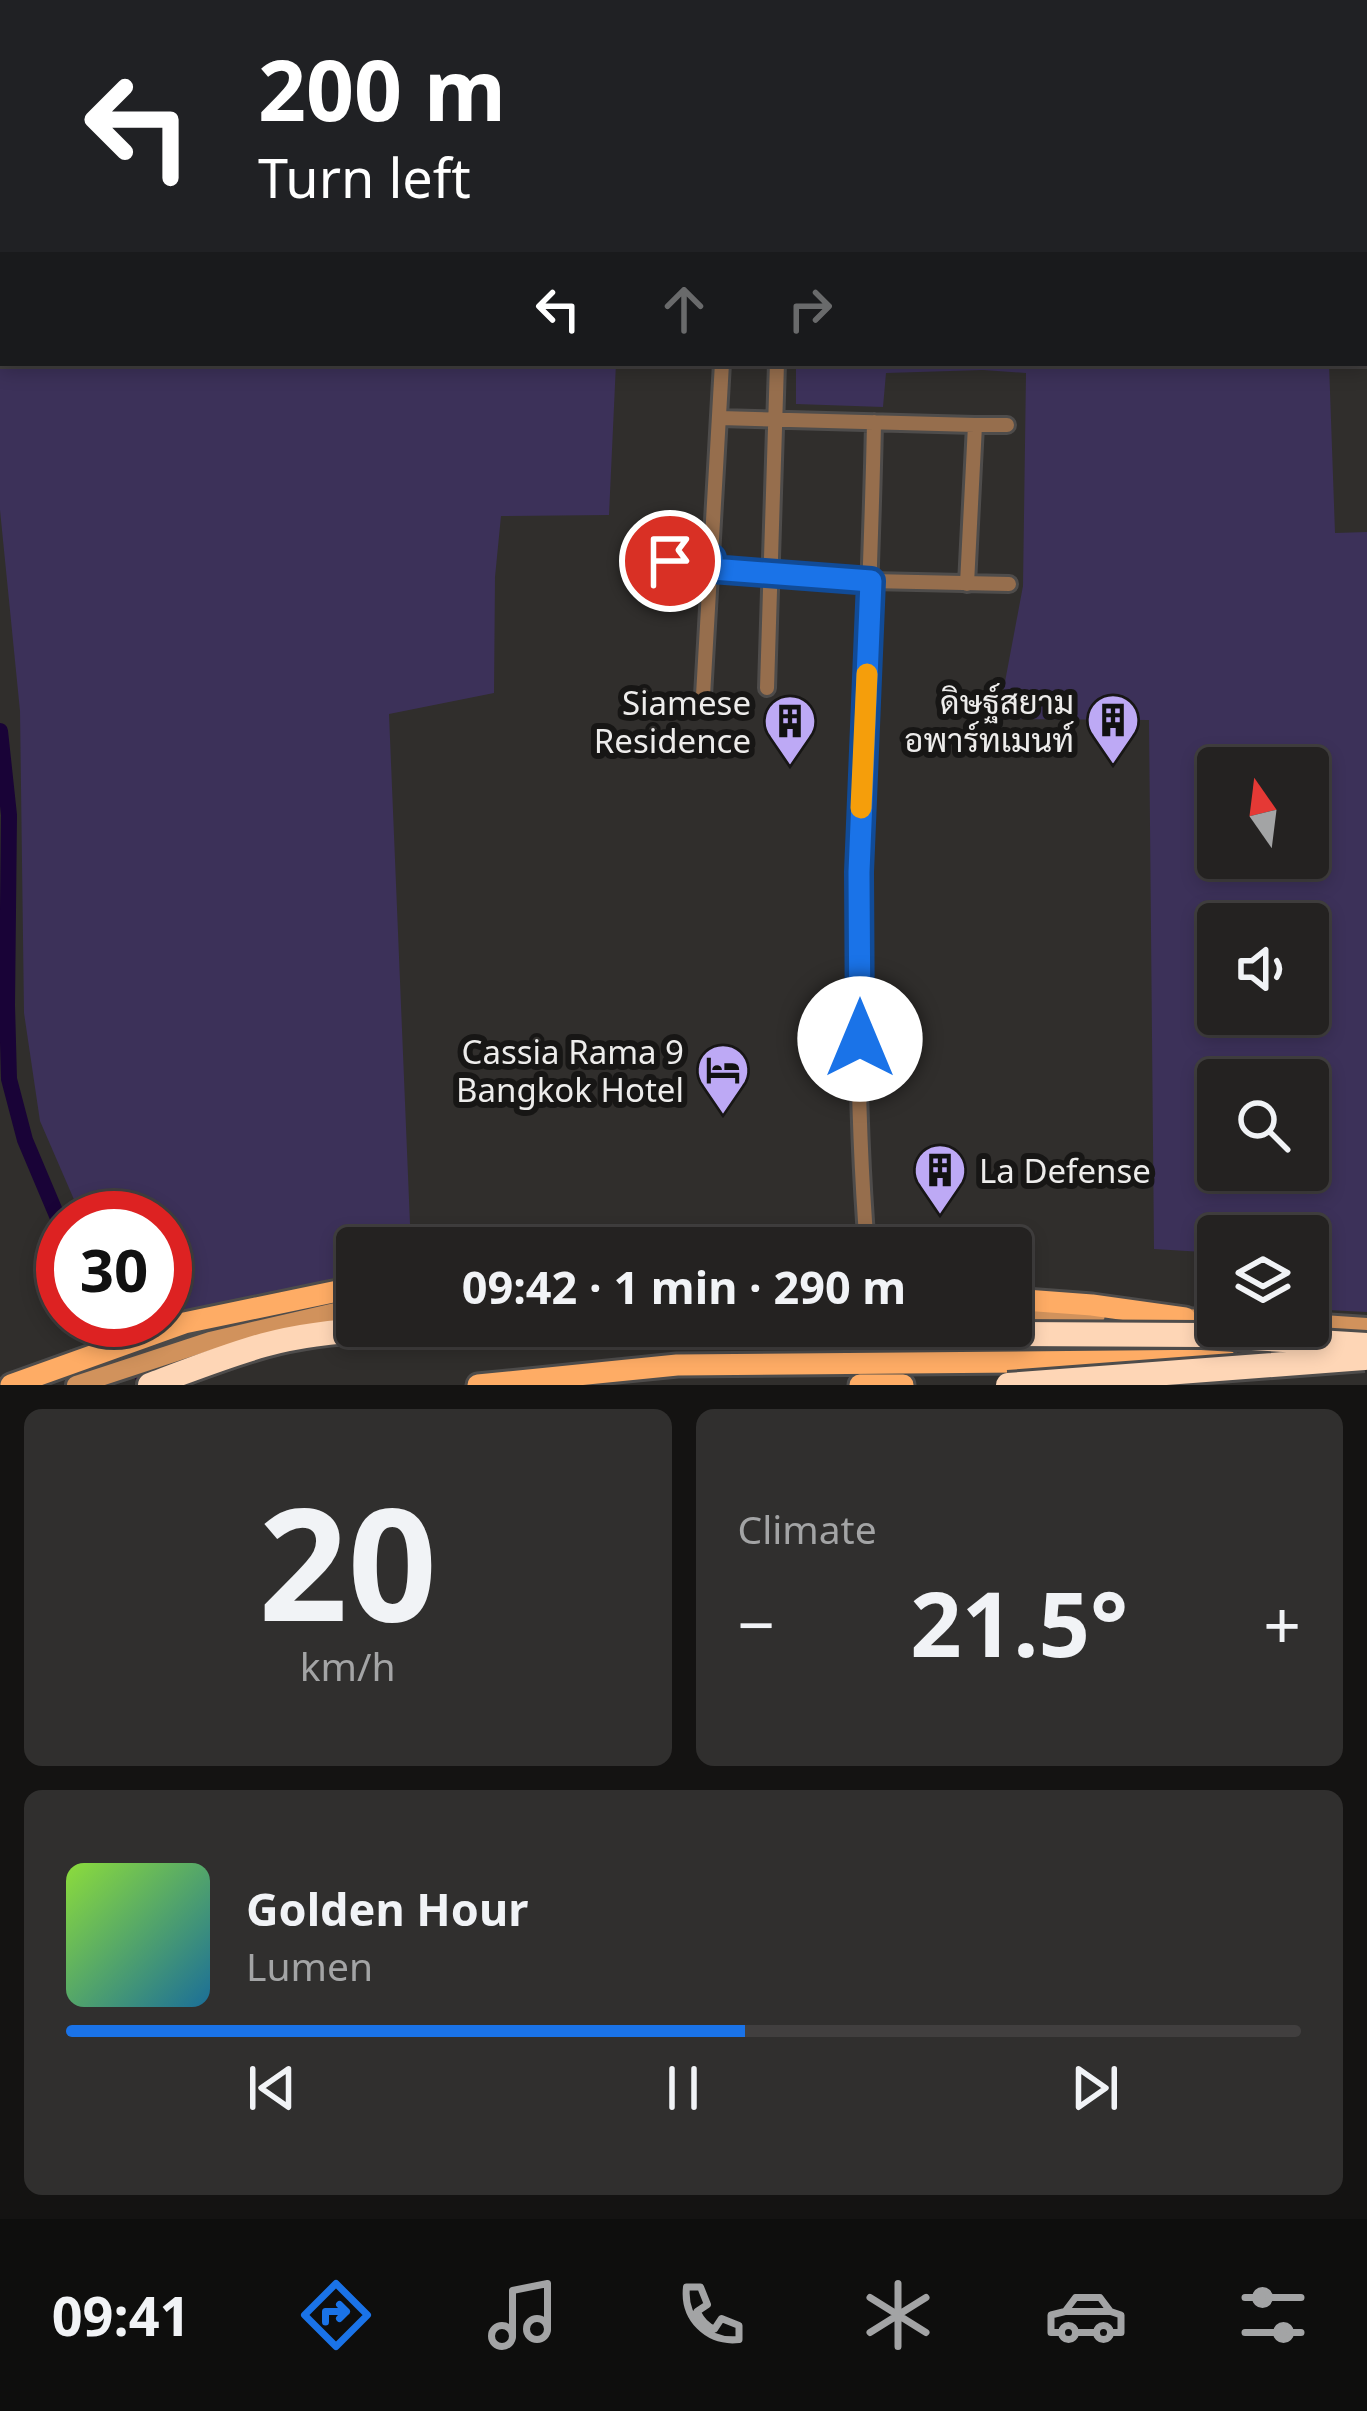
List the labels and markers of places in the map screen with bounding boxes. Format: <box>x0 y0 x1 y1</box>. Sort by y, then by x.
pin <box>619 510 721 612</box>
place label: ดิษฐ์สยาม อพาร์ทเมนท์ <box>904 679 1074 762</box>
place label: Siamese Residence <box>594 680 751 763</box>
building icon: ดิษฐ์สยาม อพาร์ทเมนท์ <box>1085 692 1141 766</box>
building icon: Siamese Residence <box>762 693 818 767</box>
place label: Cassia Rama 9 Bangkok Hotel <box>456 1029 684 1112</box>
hotel icon: Cassia Rama 9 Bangkok Hotel <box>695 1042 751 1116</box>
building icon: La Defense <box>912 1142 968 1216</box>
place label: La Defense <box>979 1148 1151 1193</box>

